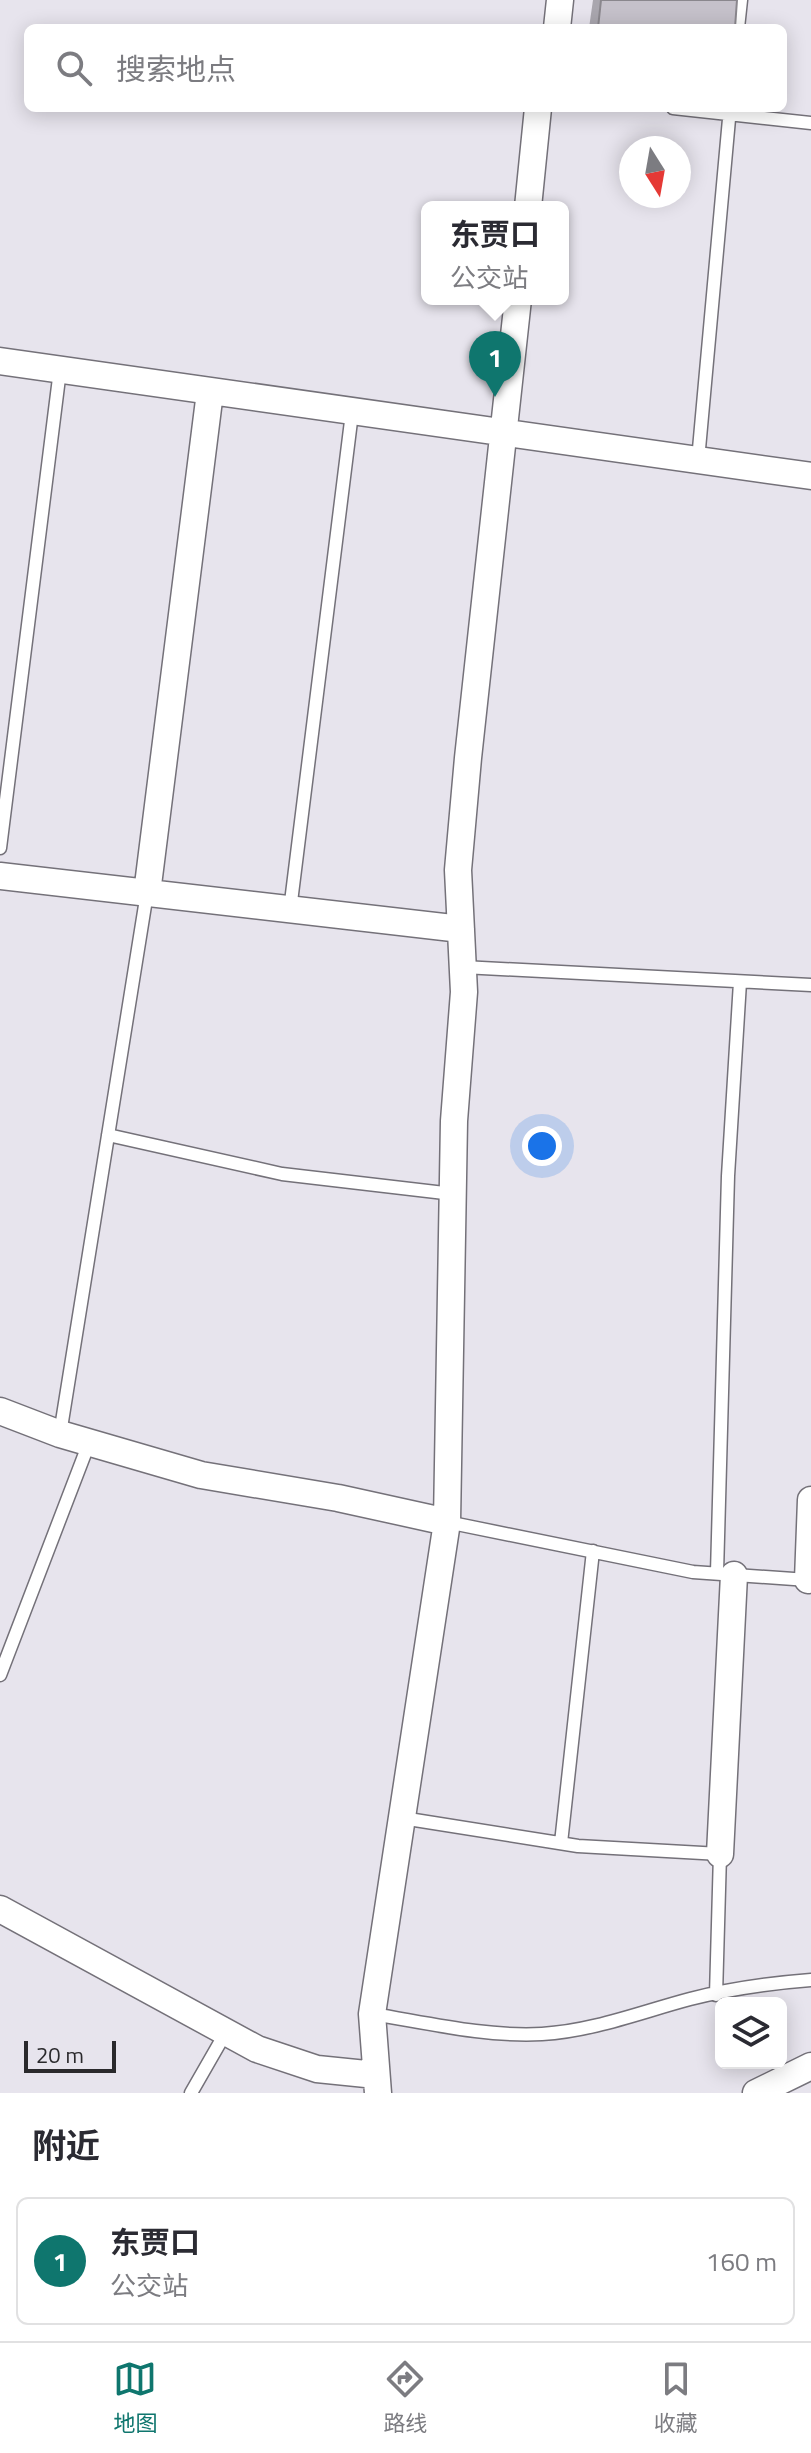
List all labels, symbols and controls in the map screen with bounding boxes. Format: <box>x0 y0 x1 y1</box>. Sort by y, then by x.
search box <box>24 24 787 112</box>
icon: search <box>52 46 96 90</box>
text: 搜索地点 <box>116 46 236 92</box>
north arrow <box>619 136 691 208</box>
popup <box>421 201 569 305</box>
text: 东贾口 <box>450 211 540 257</box>
text: 公交站 <box>450 258 528 297</box>
pin: 1 <box>469 331 521 397</box>
your location <box>522 1126 562 1166</box>
map controls <box>715 1997 787 2069</box>
button: layers <box>715 1997 787 2069</box>
scale bar <box>24 2037 116 2073</box>
text: 20 m <box>36 2038 84 2072</box>
text: 附近 <box>32 2119 100 2171</box>
text: 东贾口 <box>110 2219 200 2265</box>
text: 1 <box>53 2242 67 2281</box>
text: 160 m <box>706 2242 777 2281</box>
text: 公交站 <box>110 2266 188 2305</box>
tab: 地图 <box>113 2357 157 2440</box>
tab: 路线 <box>383 2357 428 2440</box>
tab: 收藏 <box>654 2357 698 2440</box>

